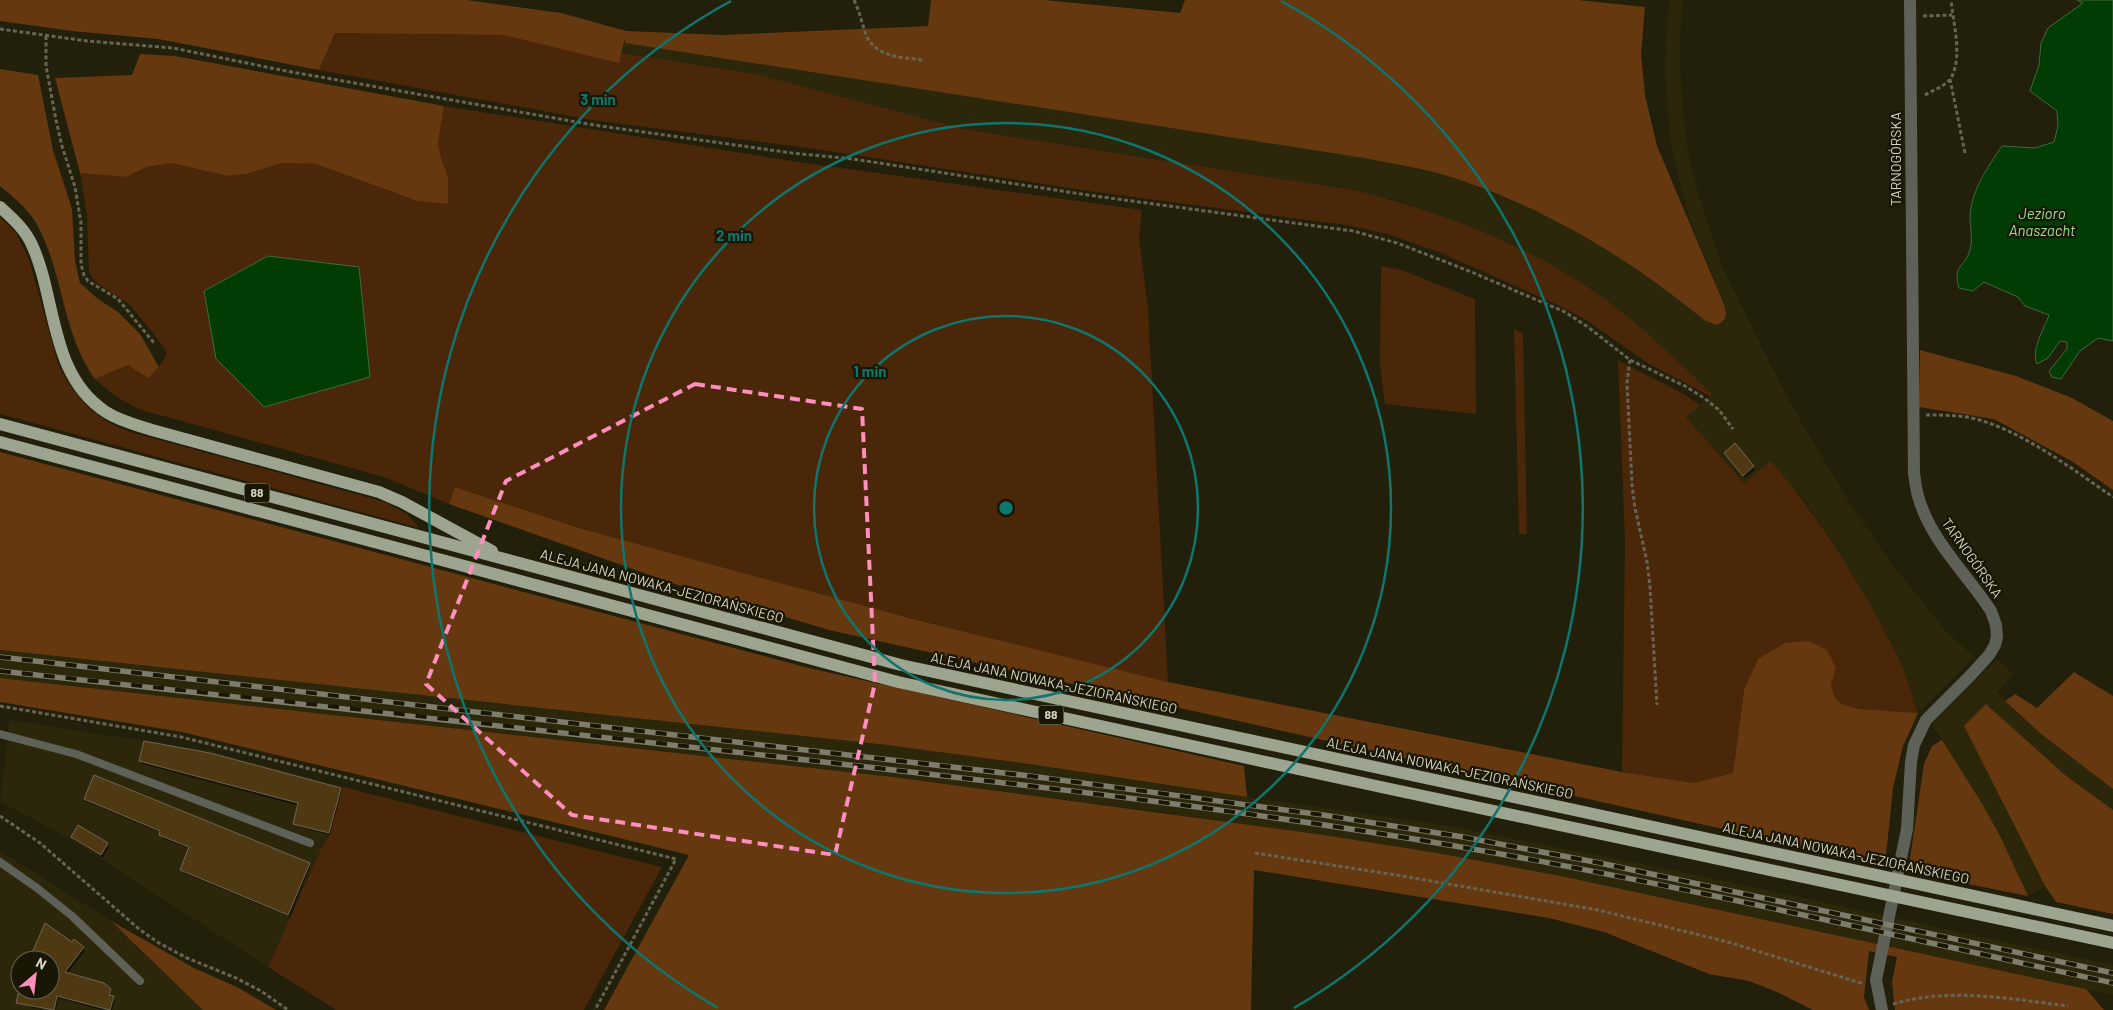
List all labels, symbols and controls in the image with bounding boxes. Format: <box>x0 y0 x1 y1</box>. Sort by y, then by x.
text: 3 min <box>580 90 616 108</box>
street label: TARNOGÓRSKA <box>1887 112 1904 206</box>
water label: Jezioro Anaszacht <box>2009 204 2076 239</box>
text: 2 min <box>716 226 752 244</box>
text: 1 min <box>854 362 886 380</box>
road number: 88 <box>244 483 270 502</box>
centre of rings <box>997 499 1015 517</box>
street label: TARNOGÓRSKA <box>1939 514 2007 601</box>
street label: ALEJA JANA NOWAKA-JEZIORAŃSKIEGO <box>538 545 786 626</box>
street label: ALEJA JANA NOWAKA-JEZIORAŃSKIEGO <box>929 648 1179 717</box>
road number: 88 <box>1038 706 1064 724</box>
street label: ALEJA JANA NOWAKA-JEZIORAŃSKIEGO <box>1325 733 1575 802</box>
street label: ALEJA JANA NOWAKA-JEZIORAŃSKIEGO <box>1721 818 1971 887</box>
north arrow <box>10 950 60 1000</box>
text: N <box>33 953 49 973</box>

